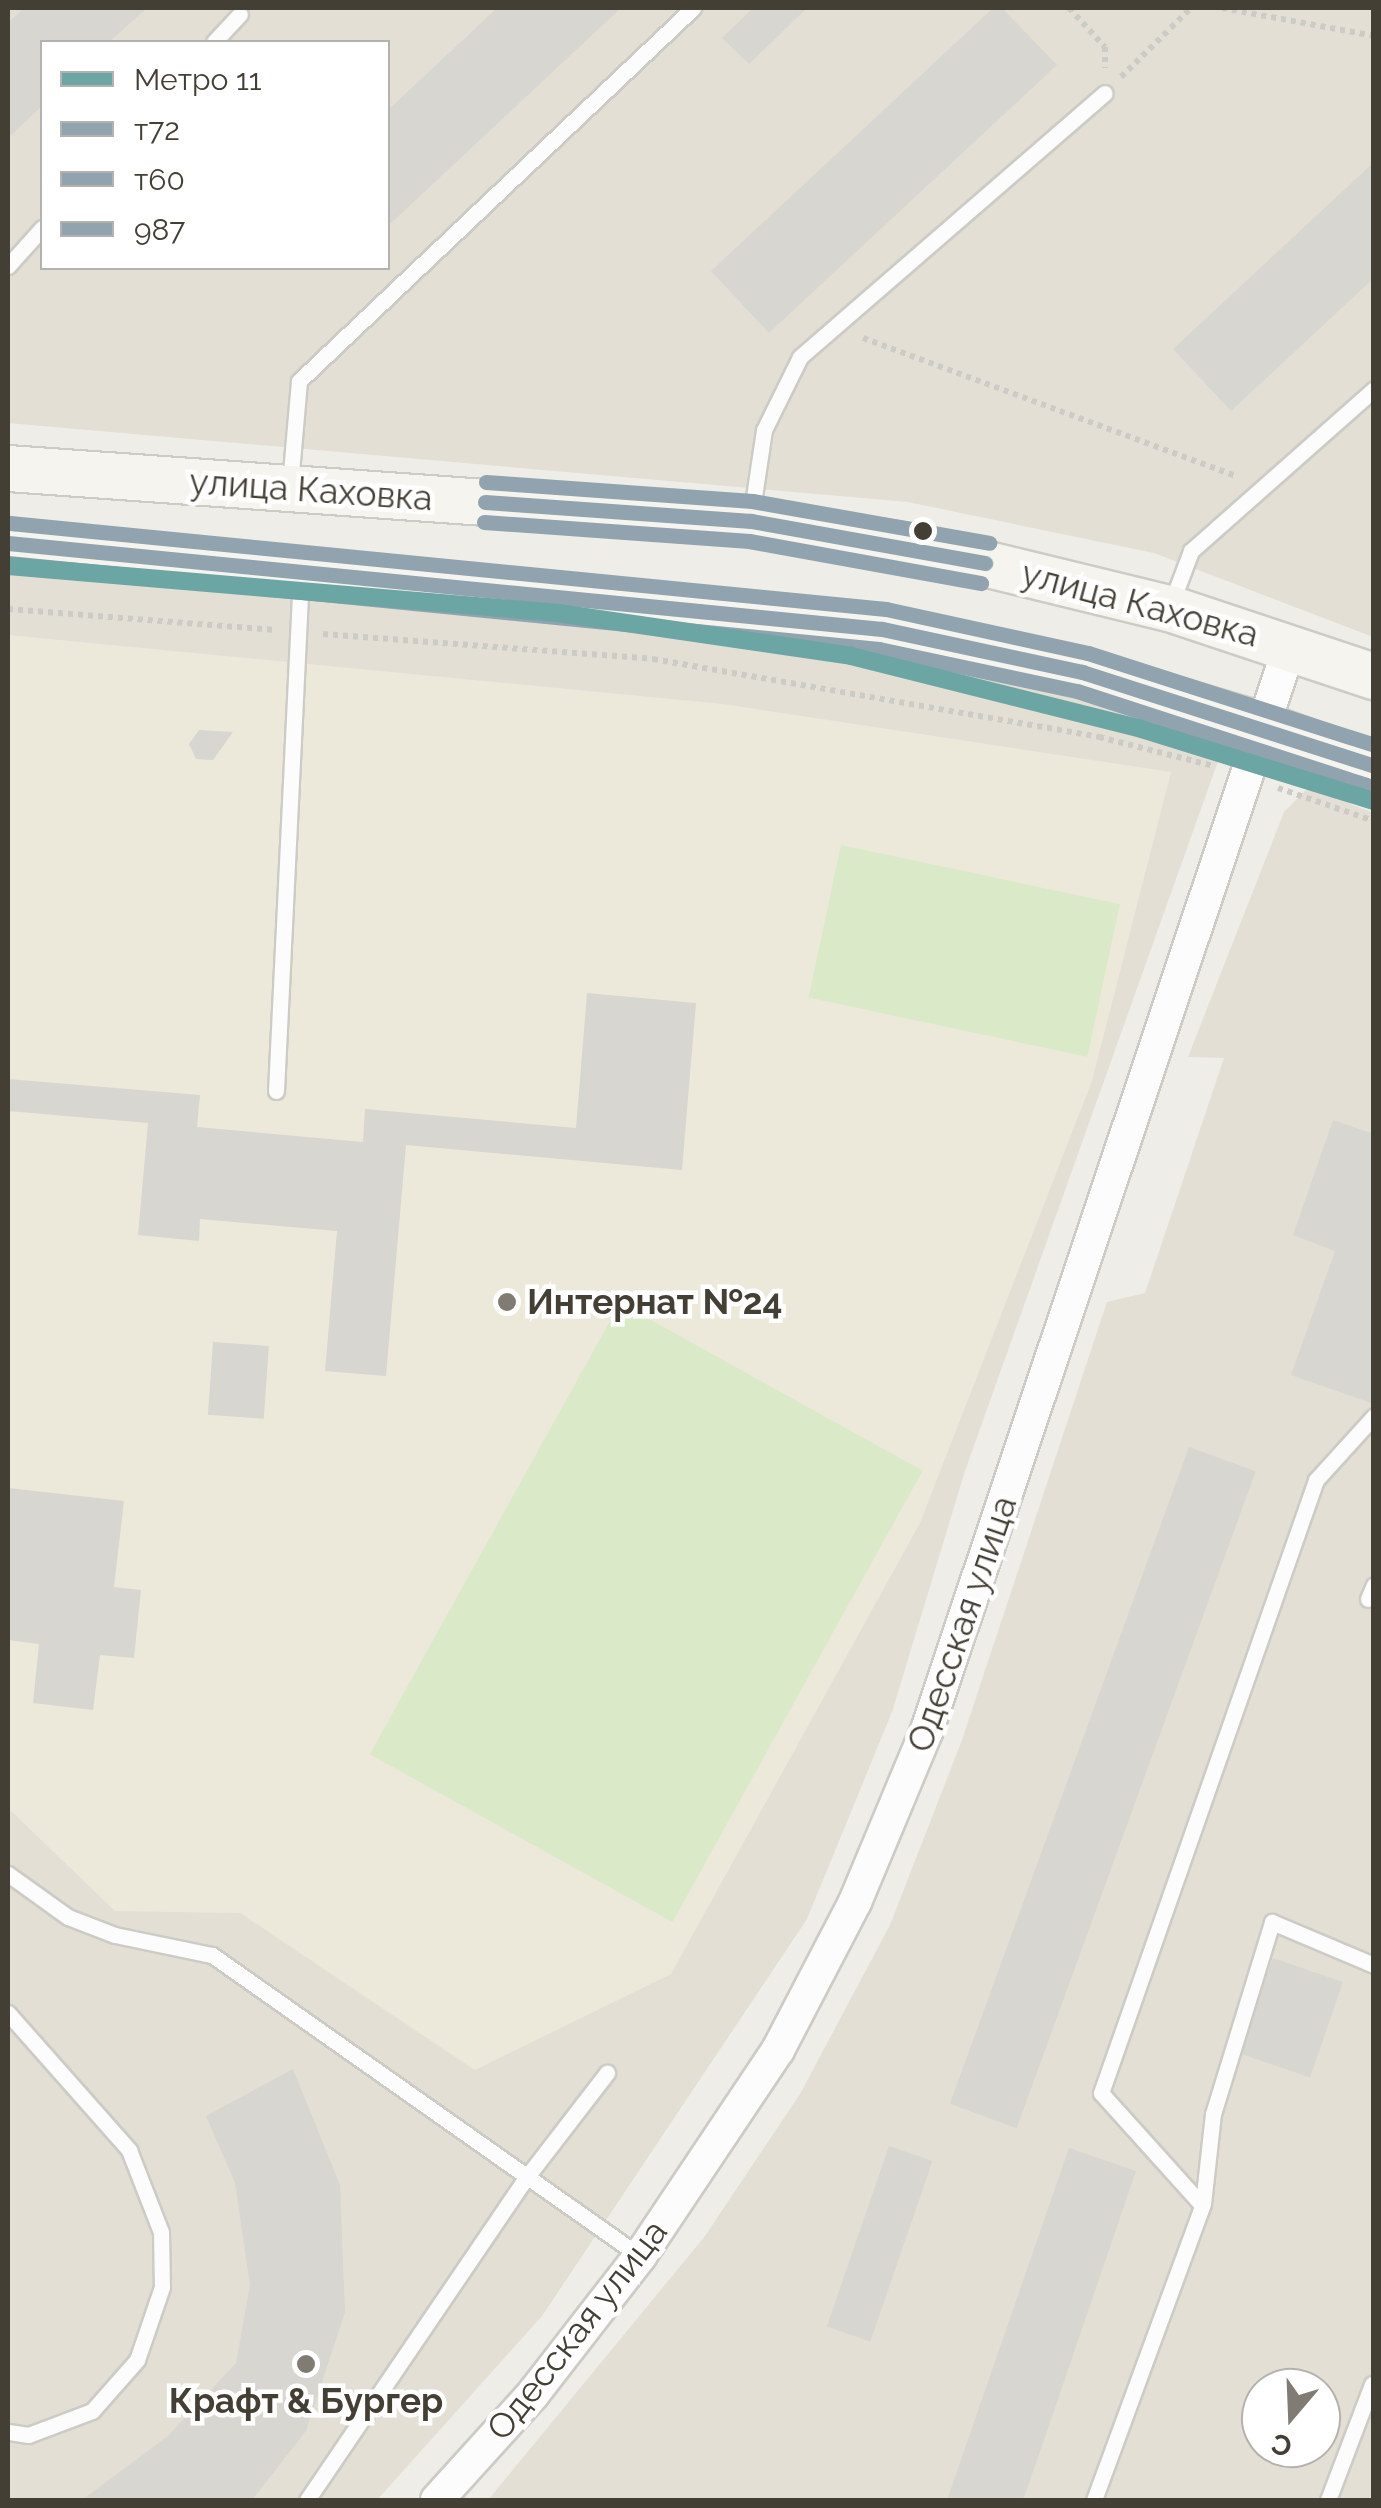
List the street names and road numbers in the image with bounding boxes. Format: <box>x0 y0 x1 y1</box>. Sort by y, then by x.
street label: улица Каховка <box>188 461 434 519</box>
street label: улица Каховка <box>1017 552 1263 656</box>
street label: Одесская улица <box>898 1490 1026 1758</box>
street label: Одесская улица <box>478 2211 676 2449</box>

